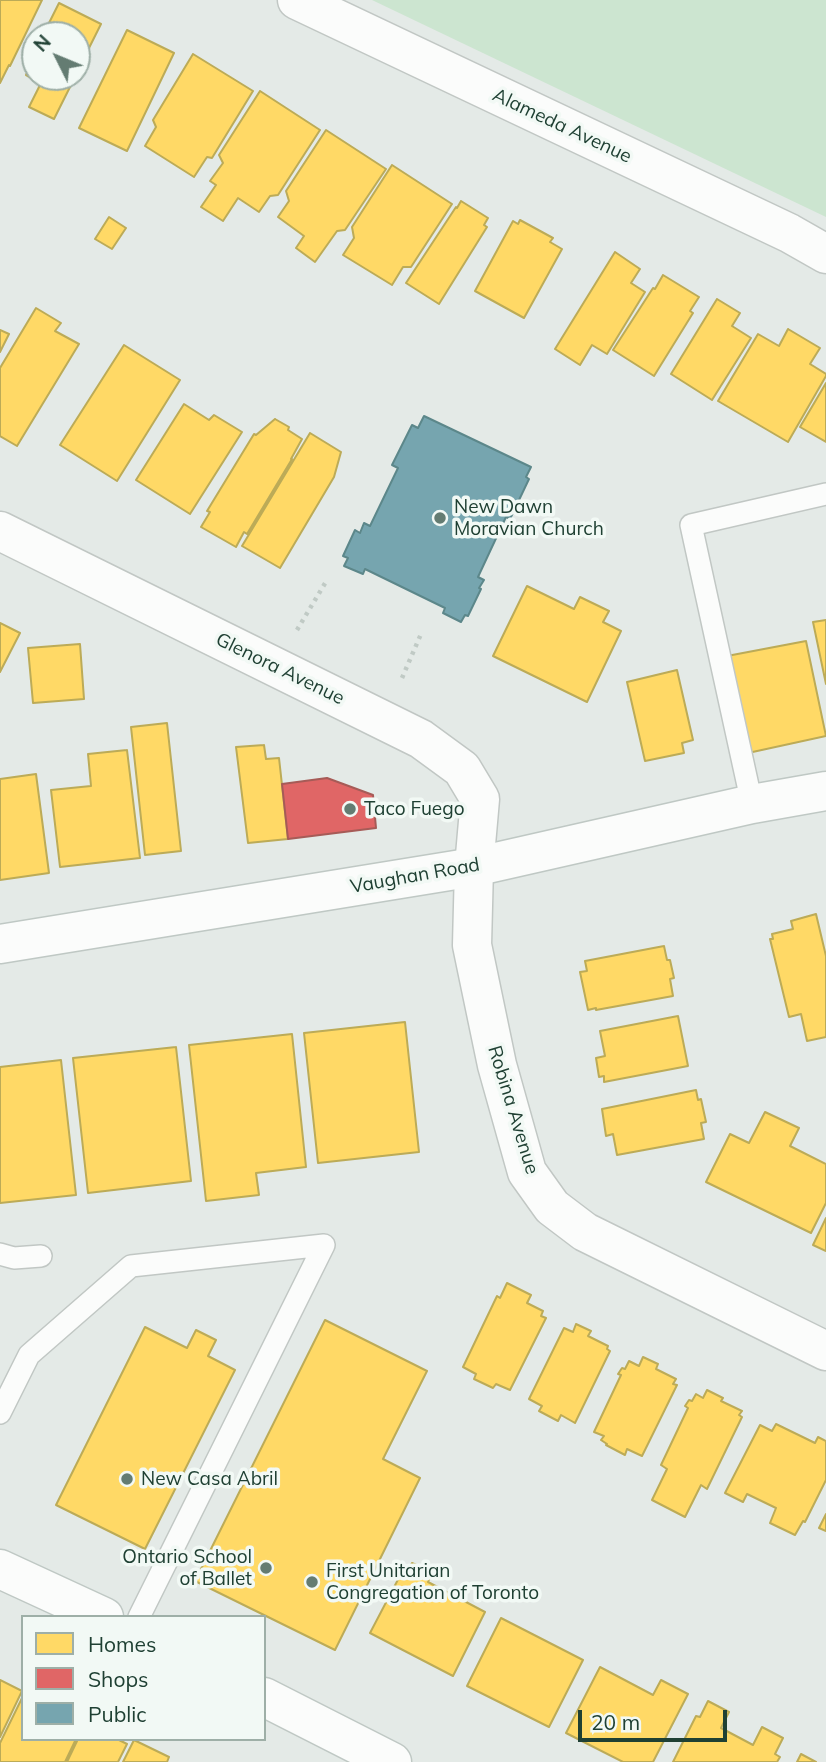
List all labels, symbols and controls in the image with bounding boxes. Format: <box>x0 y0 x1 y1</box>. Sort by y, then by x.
north arrow <box>21 21 91 91</box>
text: N <box>28 30 56 56</box>
street label: Alameda Avenue <box>489 84 635 168</box>
place label: New Dawn Moravian Church <box>454 496 604 540</box>
marker: New Dawn Moravian Church <box>432 510 448 526</box>
street label: Glenora Avenue <box>212 628 348 710</box>
place label: Taco Fuego <box>364 798 465 820</box>
marker: Taco Fuego <box>342 801 358 817</box>
street label: Vaughan Road <box>348 853 482 899</box>
street label: Robina Avenue <box>483 1043 543 1177</box>
place label: New Casa Abril <box>141 1468 278 1490</box>
marker: New Casa Abril <box>119 1471 135 1487</box>
place label: Ontario School of Ballet <box>122 1546 252 1590</box>
marker: Ontario School of Ballet <box>258 1560 274 1576</box>
place label: First Unitarian Congregation of Toronto <box>326 1560 539 1604</box>
marker: First Unitarian Congregation of Toronto <box>304 1574 320 1590</box>
legend <box>21 1615 266 1741</box>
text: Homes <box>88 1631 156 1657</box>
text: Shops <box>88 1666 148 1692</box>
scale bar <box>581 1696 730 1740</box>
text: Public <box>88 1701 147 1727</box>
text: 20 m <box>591 1709 640 1735</box>

